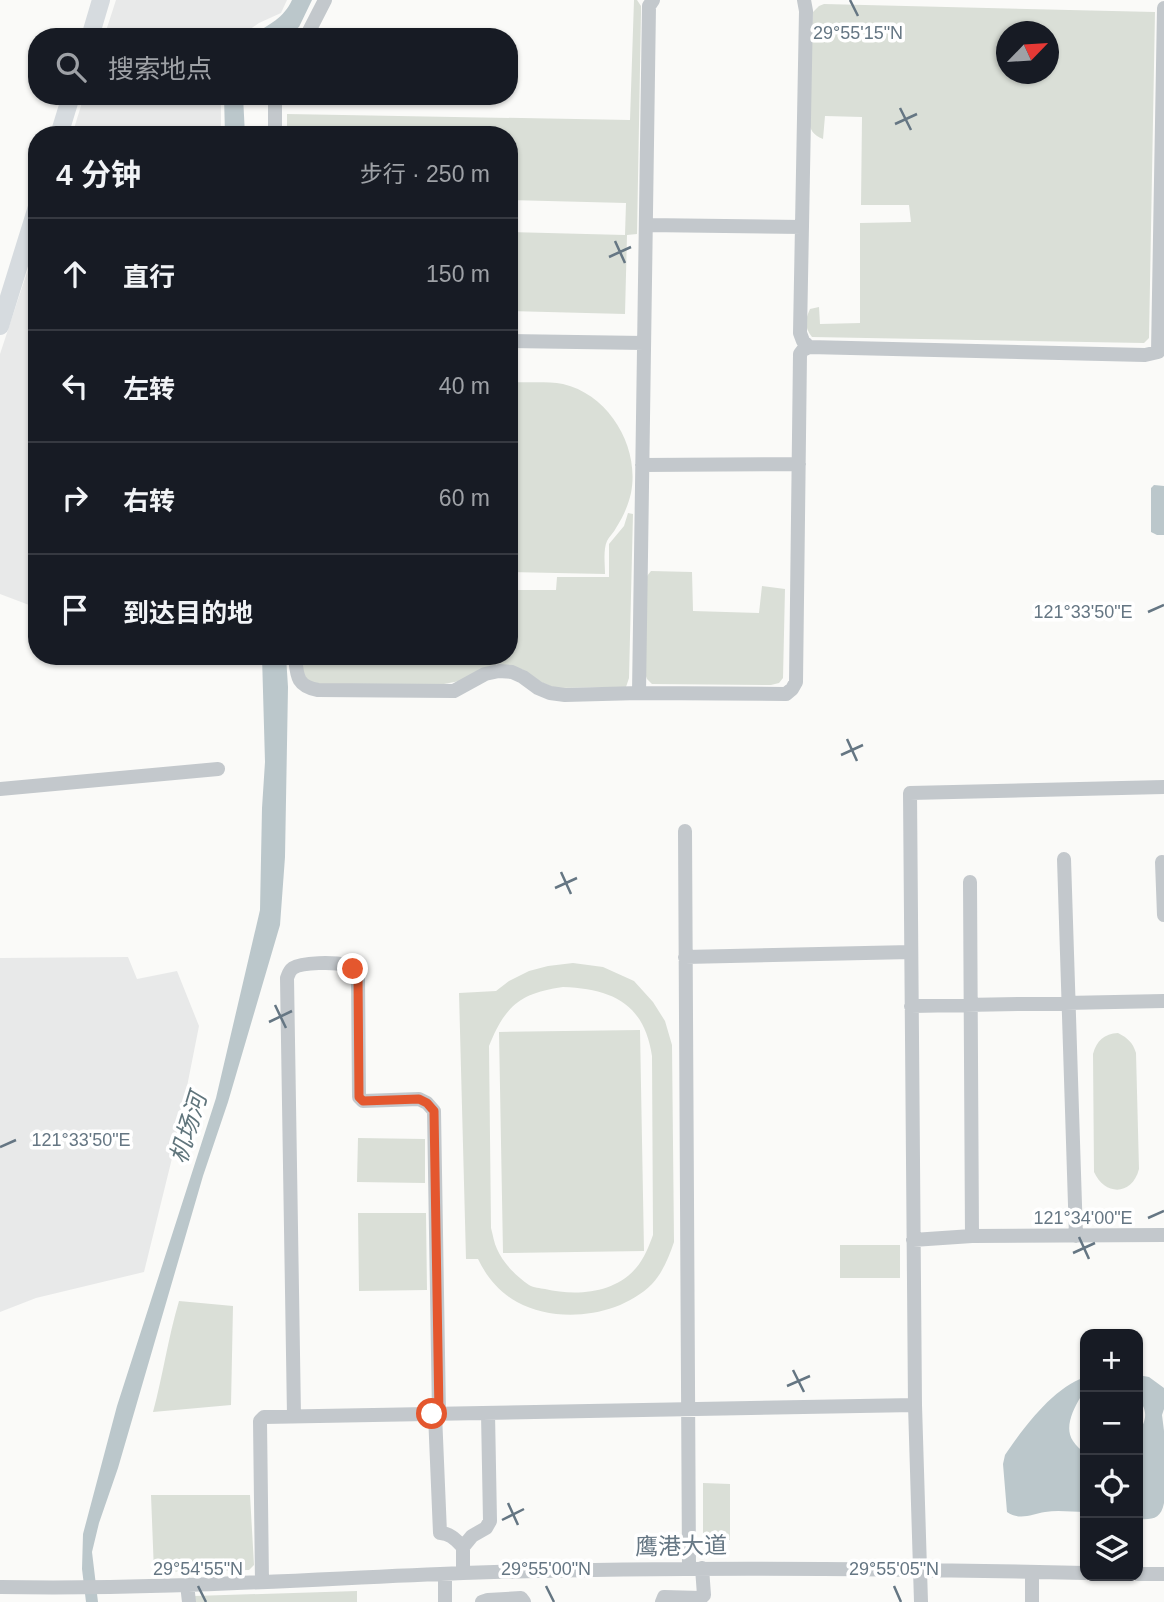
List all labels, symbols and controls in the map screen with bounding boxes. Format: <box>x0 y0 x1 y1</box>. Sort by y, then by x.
north arrow <box>996 21 1059 84</box>
text: 29°55'15"N <box>813 23 903 43</box>
search box <box>28 28 518 105</box>
icon: search <box>52 48 90 86</box>
text: 搜索地点 <box>108 54 212 84</box>
text: 4 分钟 <box>56 158 141 191</box>
text: 步行 · 250 m <box>360 161 490 187</box>
icon: ahead <box>56 255 94 293</box>
text: 150 m <box>426 261 490 287</box>
text: 直行 <box>123 262 175 292</box>
icon: left <box>56 367 94 405</box>
text: 40 m <box>439 373 490 399</box>
text: 左转 <box>123 374 175 404</box>
icon: right <box>56 479 94 517</box>
text: 60 m <box>439 485 490 511</box>
text: 右转 <box>123 486 175 516</box>
icon: arrive <box>56 591 94 629</box>
text: 到达目的地 <box>123 598 253 628</box>
text: 121°33'50"E <box>1033 602 1133 622</box>
route end <box>337 953 368 984</box>
water label: 机场河 <box>165 1086 213 1166</box>
text: 121°33'50"E <box>31 1130 131 1150</box>
text: 121°34'00"E <box>1033 1208 1133 1228</box>
map controls <box>1080 1329 1143 1581</box>
button: + <box>1080 1329 1143 1392</box>
button: − <box>1080 1392 1143 1455</box>
route start <box>416 1398 447 1429</box>
button: locate <box>1080 1455 1143 1518</box>
button: layers <box>1080 1518 1143 1581</box>
street label: 鹰港大道 <box>635 1532 727 1560</box>
text: 29°54'55"N <box>153 1559 243 1579</box>
text: 29°55'00"N <box>501 1559 591 1579</box>
text: 29°55'05"N <box>849 1559 939 1579</box>

